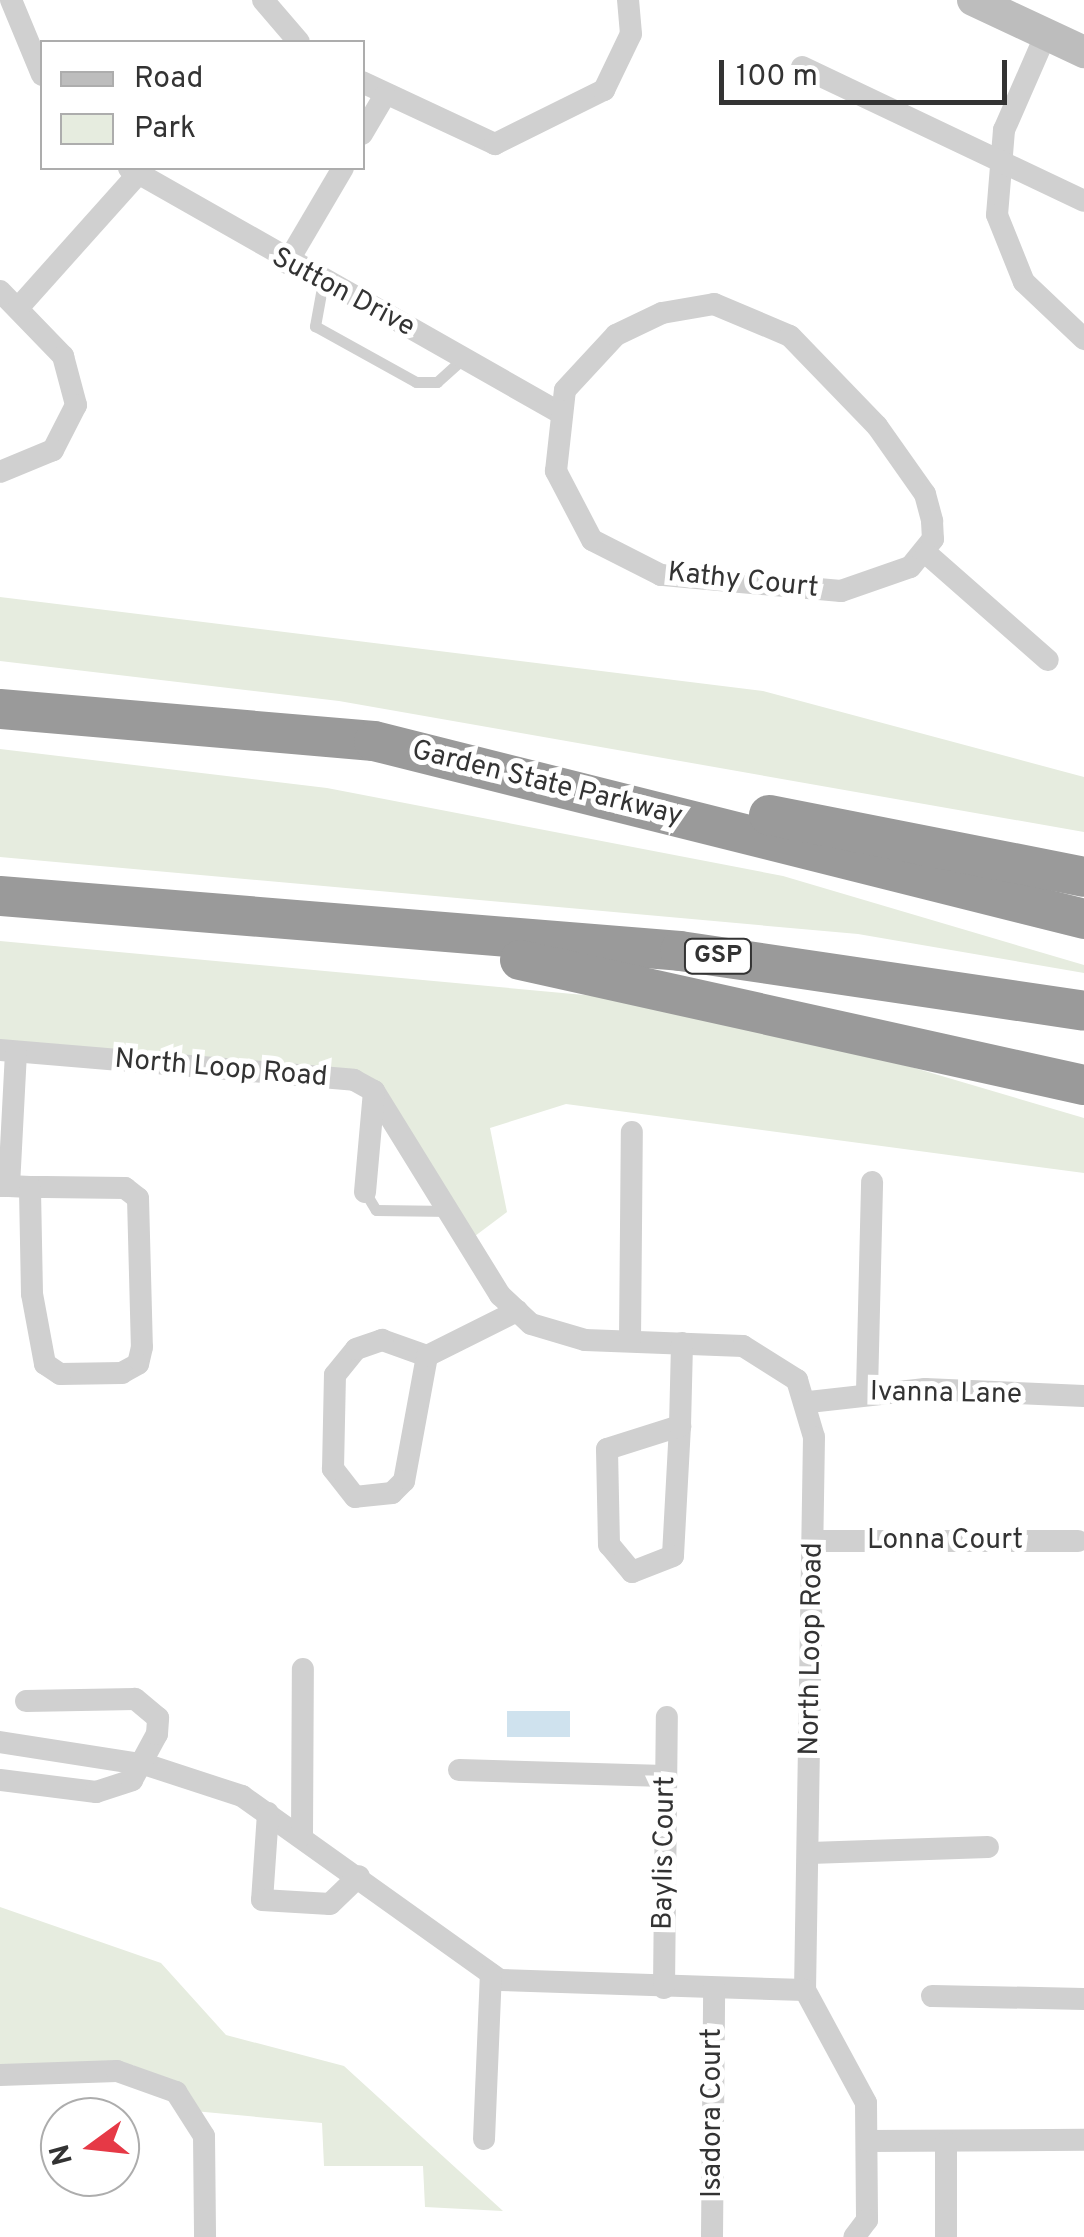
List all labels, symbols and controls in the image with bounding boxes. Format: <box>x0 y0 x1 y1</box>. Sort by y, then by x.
legend <box>40 40 365 170</box>
scale bar <box>724 40 1012 102</box>
text: 100 m <box>736 59 818 96</box>
text: Road <box>134 61 203 98</box>
text: Park <box>134 111 196 148</box>
street label: Sutton Drive <box>266 241 420 345</box>
street label: Kathy Court <box>666 556 820 606</box>
street label: Garden State Parkway <box>408 734 686 834</box>
road number: GSP <box>683 936 753 976</box>
street label: North Loop Road <box>113 1043 329 1095</box>
street label: Ivanna Lane <box>870 1376 1022 1412</box>
street label: Lonna Court <box>867 1524 1023 1558</box>
street label: North Loop Road <box>793 1542 831 1756</box>
street label: Baylis Court <box>647 1776 683 1930</box>
street label: Isadora Court <box>696 2028 730 2198</box>
north arrow <box>40 2097 140 2197</box>
text: N <box>43 2140 83 2169</box>

